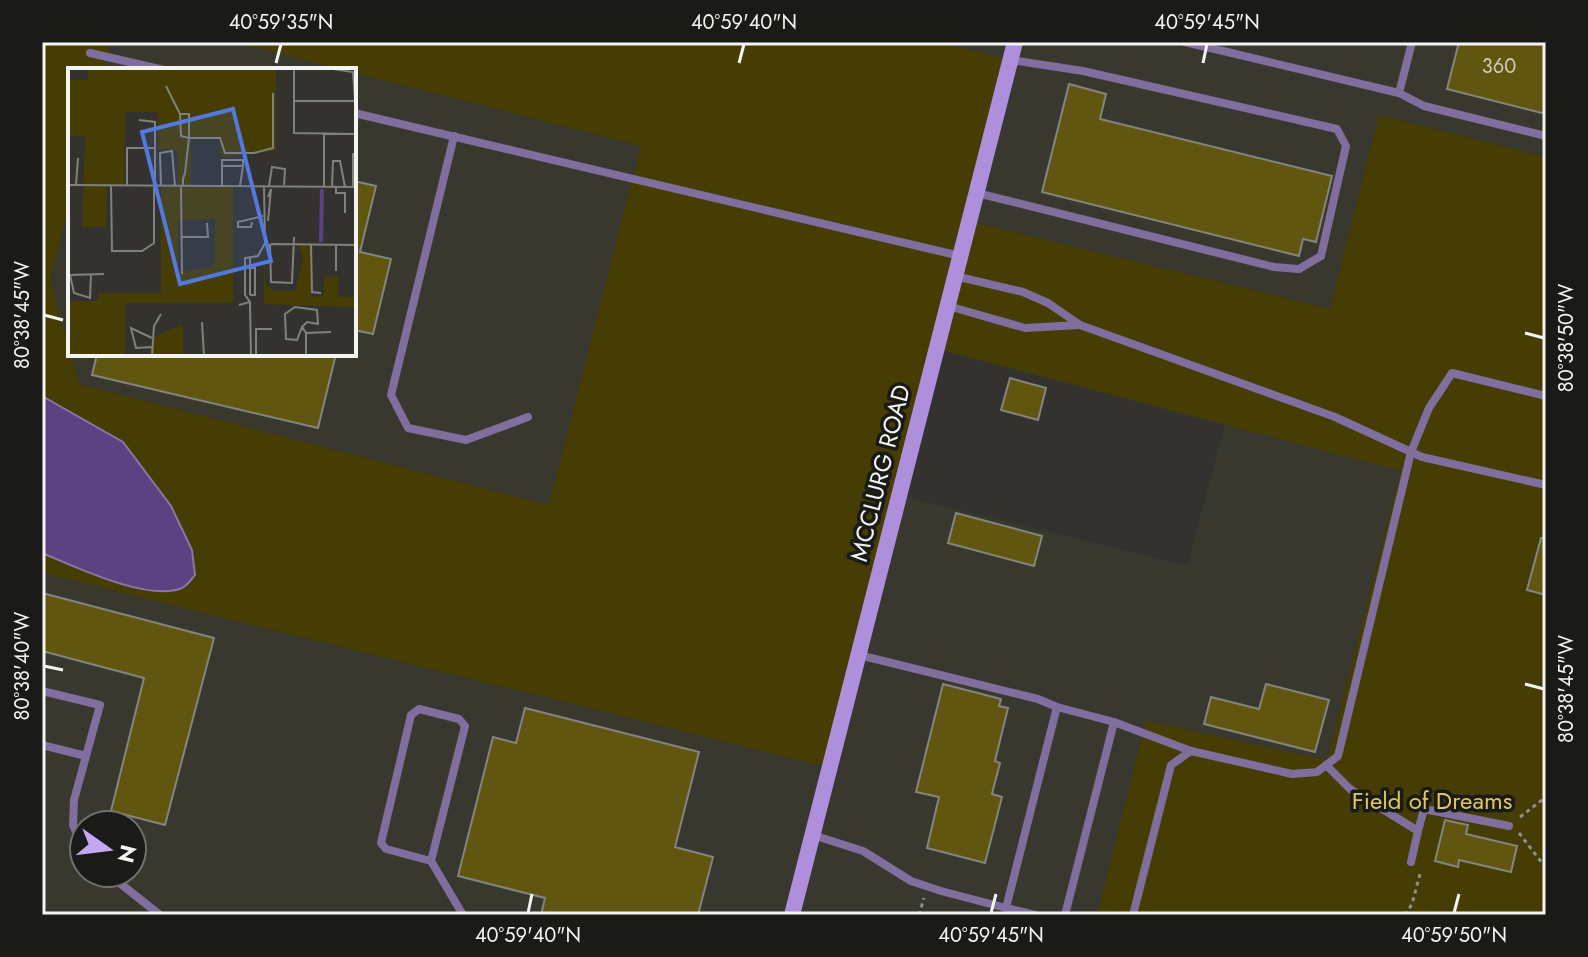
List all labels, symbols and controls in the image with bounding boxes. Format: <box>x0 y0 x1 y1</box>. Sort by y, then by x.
text: 40°59'35"N <box>229 8 333 37</box>
text: 40°59'40"N <box>691 8 797 37</box>
text: 40°59'45"N <box>1154 8 1260 37</box>
house number: 360 <box>1482 52 1516 81</box>
inset map <box>68 68 356 356</box>
text: 80°38'45"W <box>8 261 37 369</box>
text: 80°38'50"W <box>1552 284 1581 392</box>
street label: MCCLURG ROAD <box>841 381 919 565</box>
text: 80°38'40"W <box>8 611 37 720</box>
text: 80°38'45"W <box>1552 635 1581 743</box>
park label: Field of Dreams <box>1352 783 1512 818</box>
north arrow <box>68 809 148 889</box>
text: N <box>110 841 145 866</box>
text: 40°59'40"N <box>475 921 581 950</box>
text: 40°59'45"N <box>938 921 1044 950</box>
text: 40°59'50"N <box>1401 921 1507 950</box>

